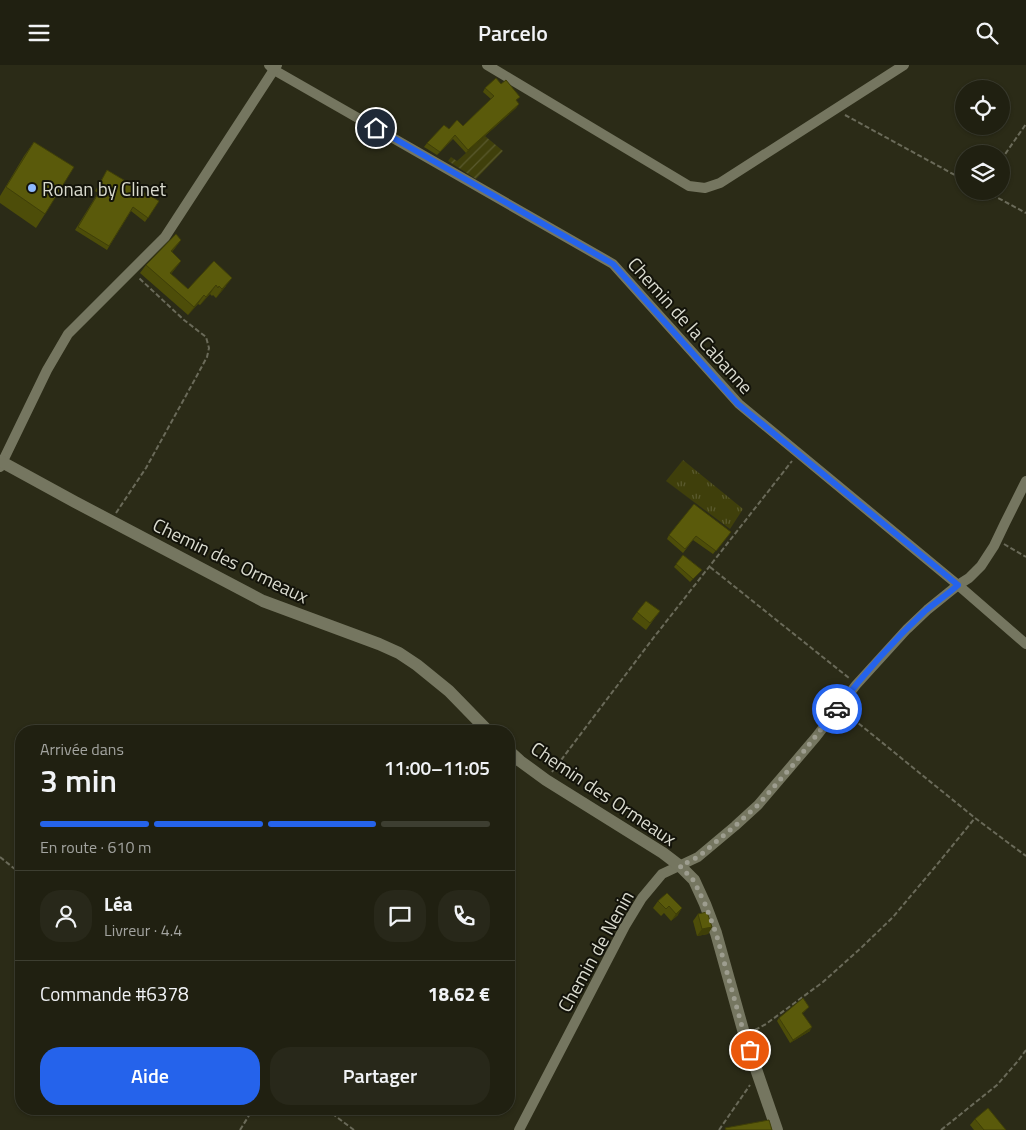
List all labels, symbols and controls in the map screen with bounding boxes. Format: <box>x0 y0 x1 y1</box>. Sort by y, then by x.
text: Parcelo <box>478 16 548 50</box>
icon: menu <box>25 19 53 47</box>
icon: search <box>973 19 1001 47</box>
map controls <box>955 80 1010 200</box>
button: locate <box>955 80 1010 135</box>
pin <box>355 107 397 149</box>
icon: home <box>362 114 390 142</box>
button: layers <box>955 145 1010 200</box>
place label: Ronan by Clinet <box>42 174 166 203</box>
marker: Ronan by Clinet <box>26 182 38 194</box>
street label: Chemin de la Cabanne <box>621 250 761 400</box>
street label: Chemin des Ormeaux <box>148 510 314 610</box>
courier <box>812 684 862 734</box>
icon: car <box>823 695 851 723</box>
street label: Chemin des Ormeaux <box>525 733 683 853</box>
text: Arrivée dans <box>40 737 124 761</box>
text: 11:00–11:05 <box>384 753 490 782</box>
text: 3 min <box>40 756 117 804</box>
text: En route · 610 m <box>40 835 151 859</box>
street label: Chemin de Nenin <box>550 885 640 1017</box>
text: Léa <box>104 889 132 918</box>
button: person <box>40 890 92 942</box>
button: chat <box>374 890 426 942</box>
button: phone <box>438 890 490 942</box>
text: Livreur · 4.4 <box>104 918 182 942</box>
text: Commande #6378 <box>40 979 189 1008</box>
text: 18.62 € <box>428 979 490 1008</box>
pin <box>729 1029 771 1071</box>
icon: bag <box>736 1036 764 1064</box>
button: Aide <box>40 1047 260 1105</box>
button: Partager <box>270 1047 490 1105</box>

